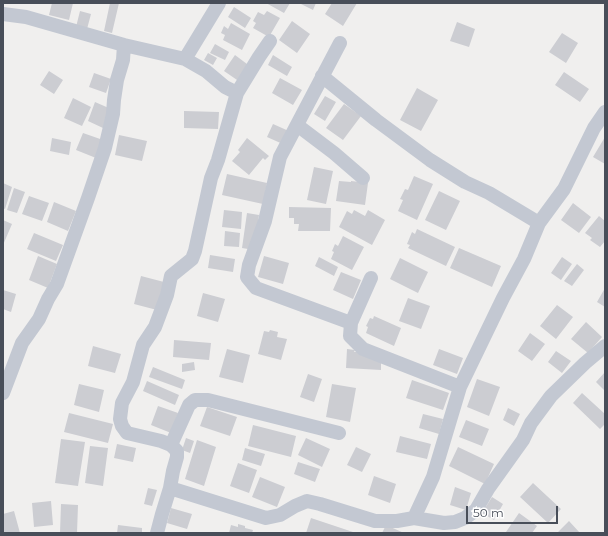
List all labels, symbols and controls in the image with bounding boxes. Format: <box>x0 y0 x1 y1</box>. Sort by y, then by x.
scale bar <box>468 498 560 524</box>
text: 50 m <box>473 505 504 520</box>

